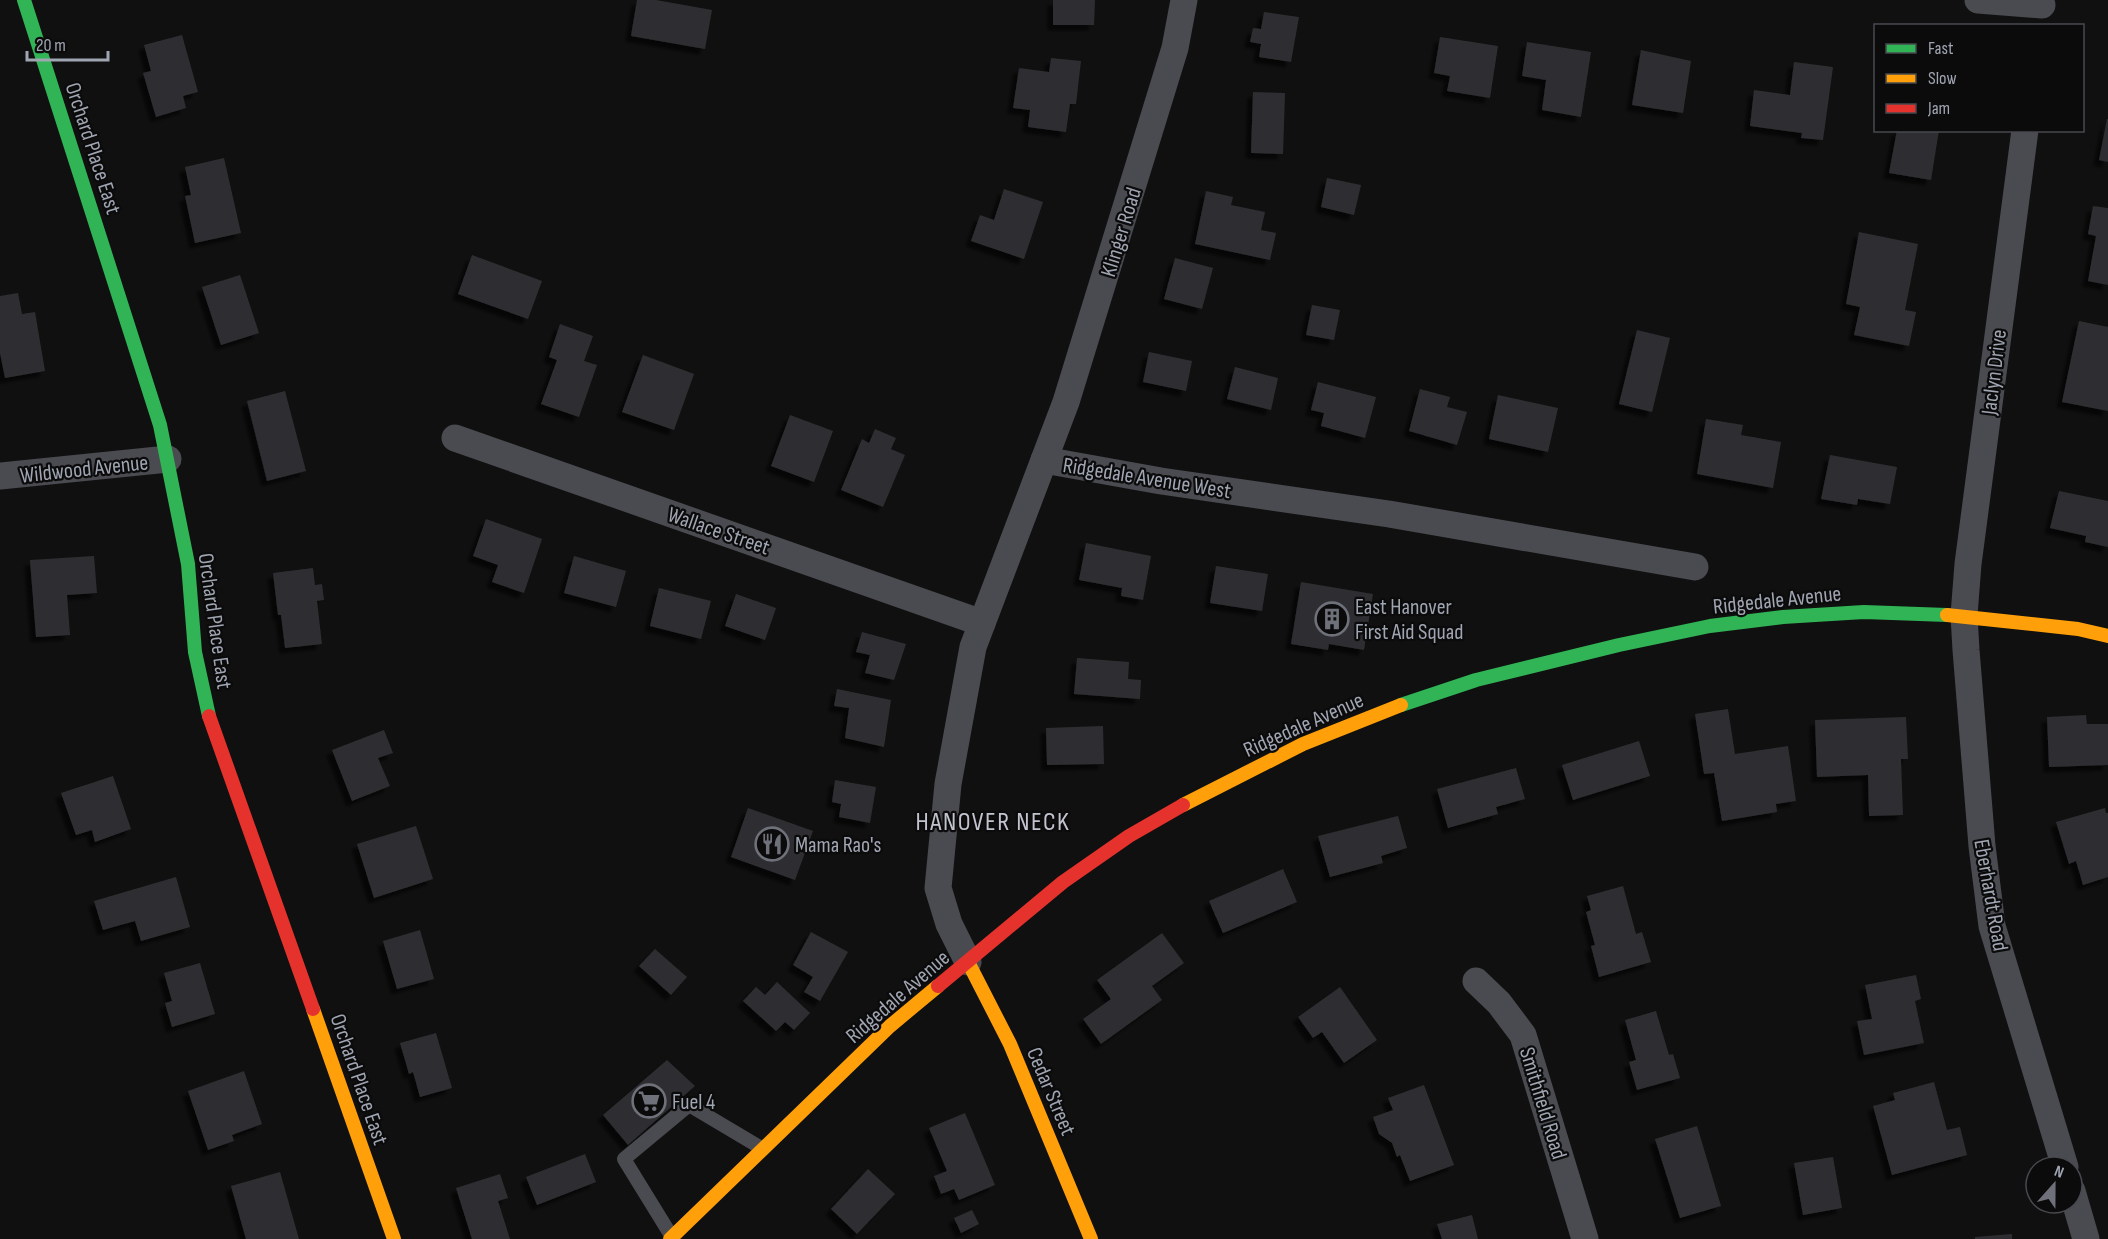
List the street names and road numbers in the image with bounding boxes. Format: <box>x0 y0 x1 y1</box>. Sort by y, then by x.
street label: Orchard Place East <box>59 79 127 218</box>
street label: Klinger Road <box>1095 184 1148 280</box>
street label: Jaclyn Drive <box>1976 328 2013 417</box>
street label: Wildwood Avenue <box>19 449 150 490</box>
street label: Ridgedale Avenue West <box>1061 452 1233 505</box>
street label: Wallace Street <box>664 501 773 562</box>
street label: Orchard Place East <box>192 552 237 691</box>
street label: Ridgedale Avenue <box>1712 580 1843 621</box>
street label: Ridgedale Avenue <box>1239 687 1368 764</box>
street label: Eberhardt Road <box>1967 837 2014 953</box>
street label: Ridgedale Avenue <box>841 945 955 1050</box>
street label: Orchard Place East <box>324 1010 394 1149</box>
street label: Cedar Street <box>1020 1043 1081 1140</box>
street label: Smithfield Road <box>1513 1044 1572 1163</box>

